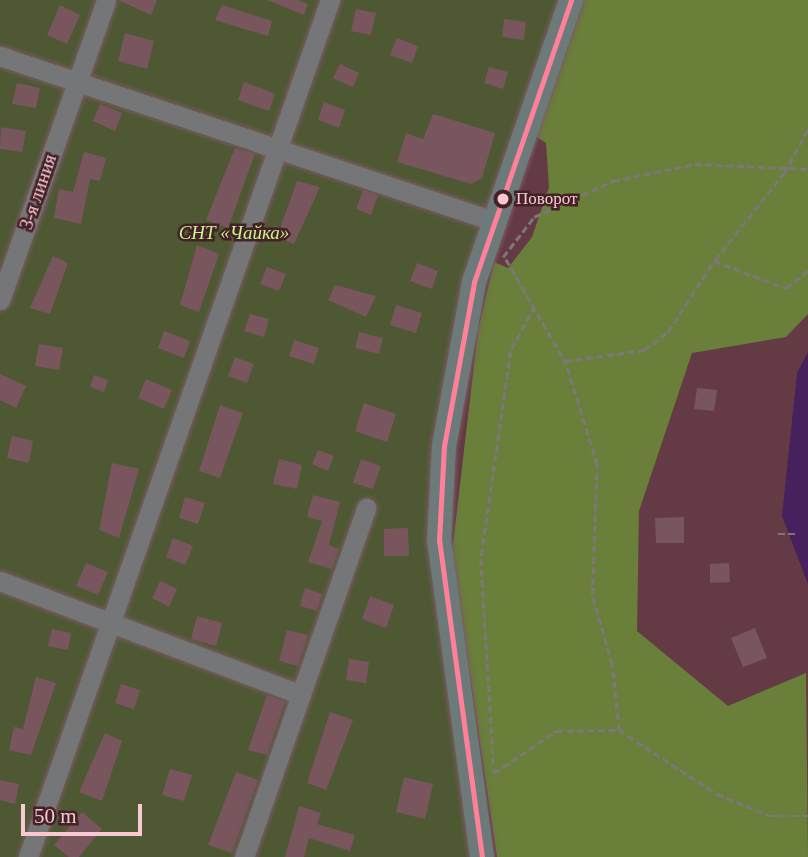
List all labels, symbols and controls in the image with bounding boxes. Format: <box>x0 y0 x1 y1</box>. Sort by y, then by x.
street label: 3-я линия <box>15 151 61 233</box>
place label: Поворот <box>516 189 577 209</box>
marker: Поворот <box>496 192 510 206</box>
park label: СНТ «Чайка» <box>179 222 289 244</box>
scale bar <box>24 790 145 834</box>
text: 50 m <box>34 804 77 828</box>

